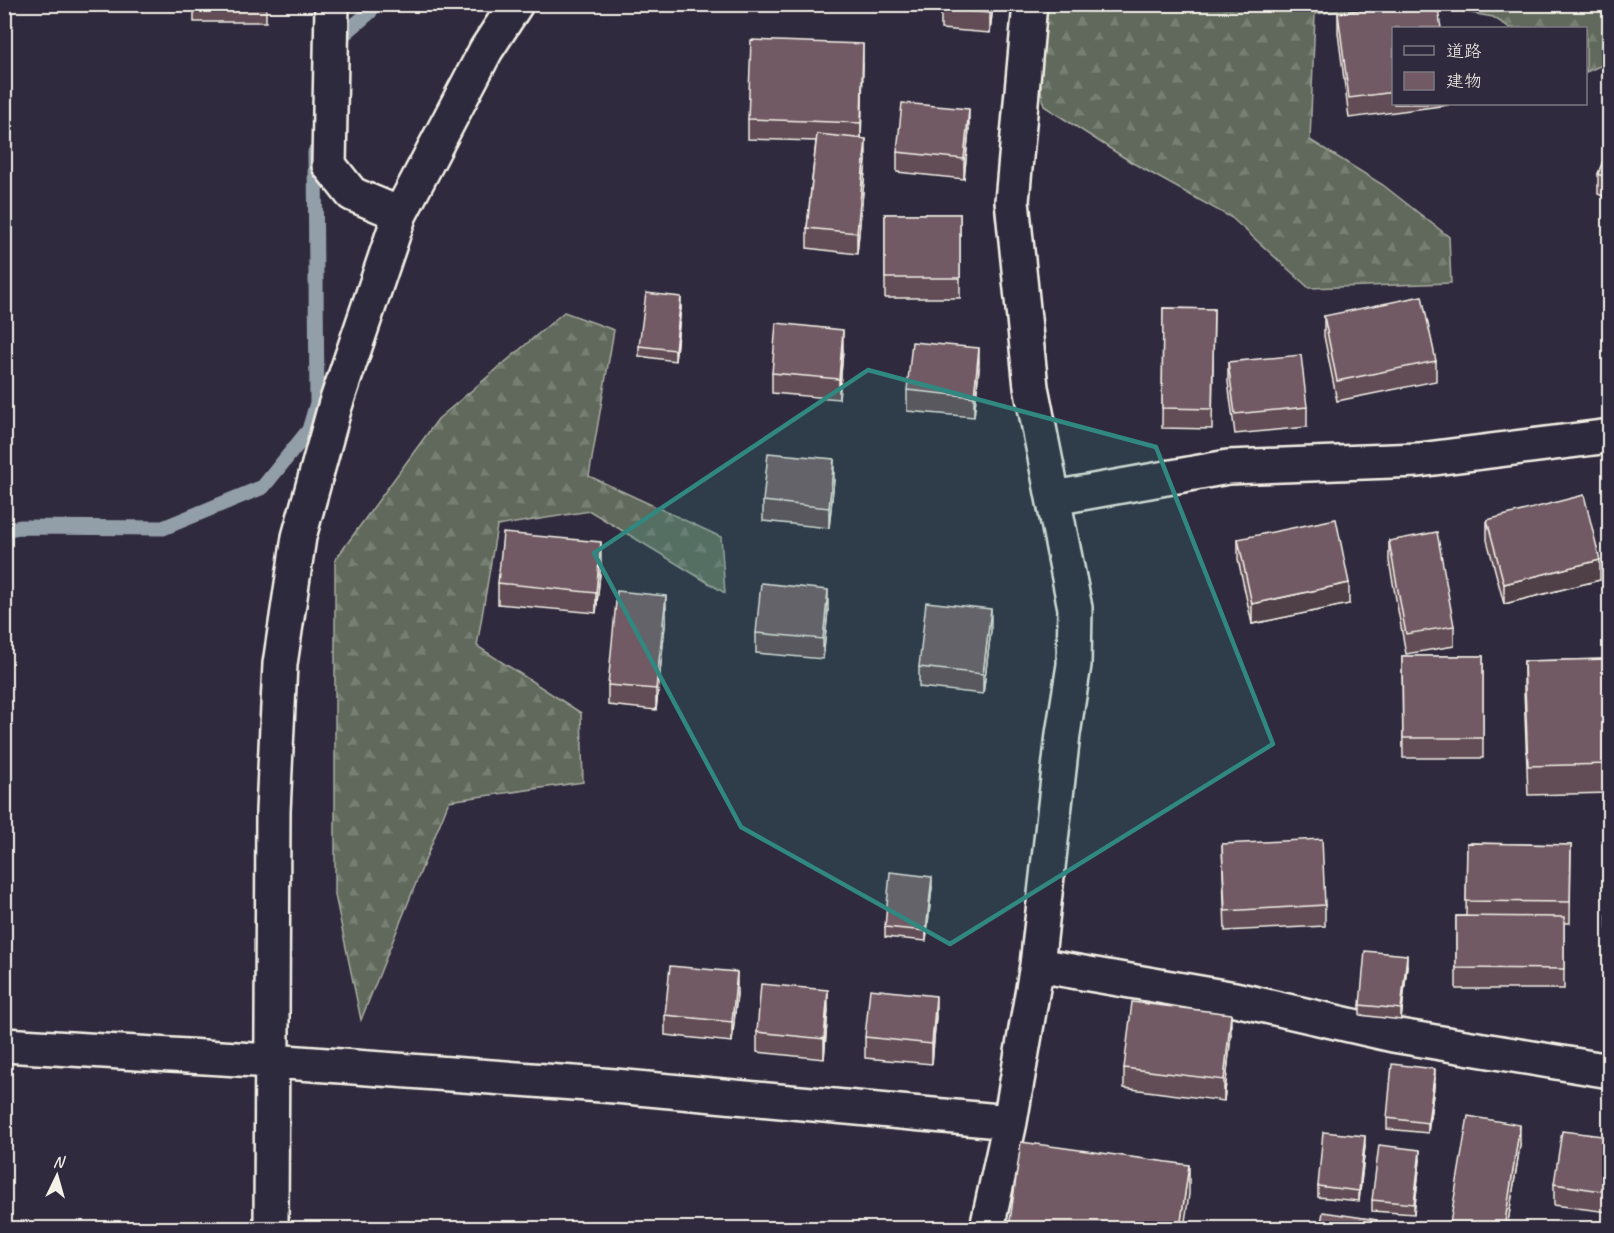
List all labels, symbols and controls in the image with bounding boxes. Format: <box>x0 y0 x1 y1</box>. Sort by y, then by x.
legend <box>1392 27 1587 105</box>
text: 道路 <box>1446 40 1482 62</box>
text: 建物 <box>1446 70 1482 92</box>
north arrow <box>27 1146 87 1206</box>
text: N <box>52 1152 67 1173</box>

